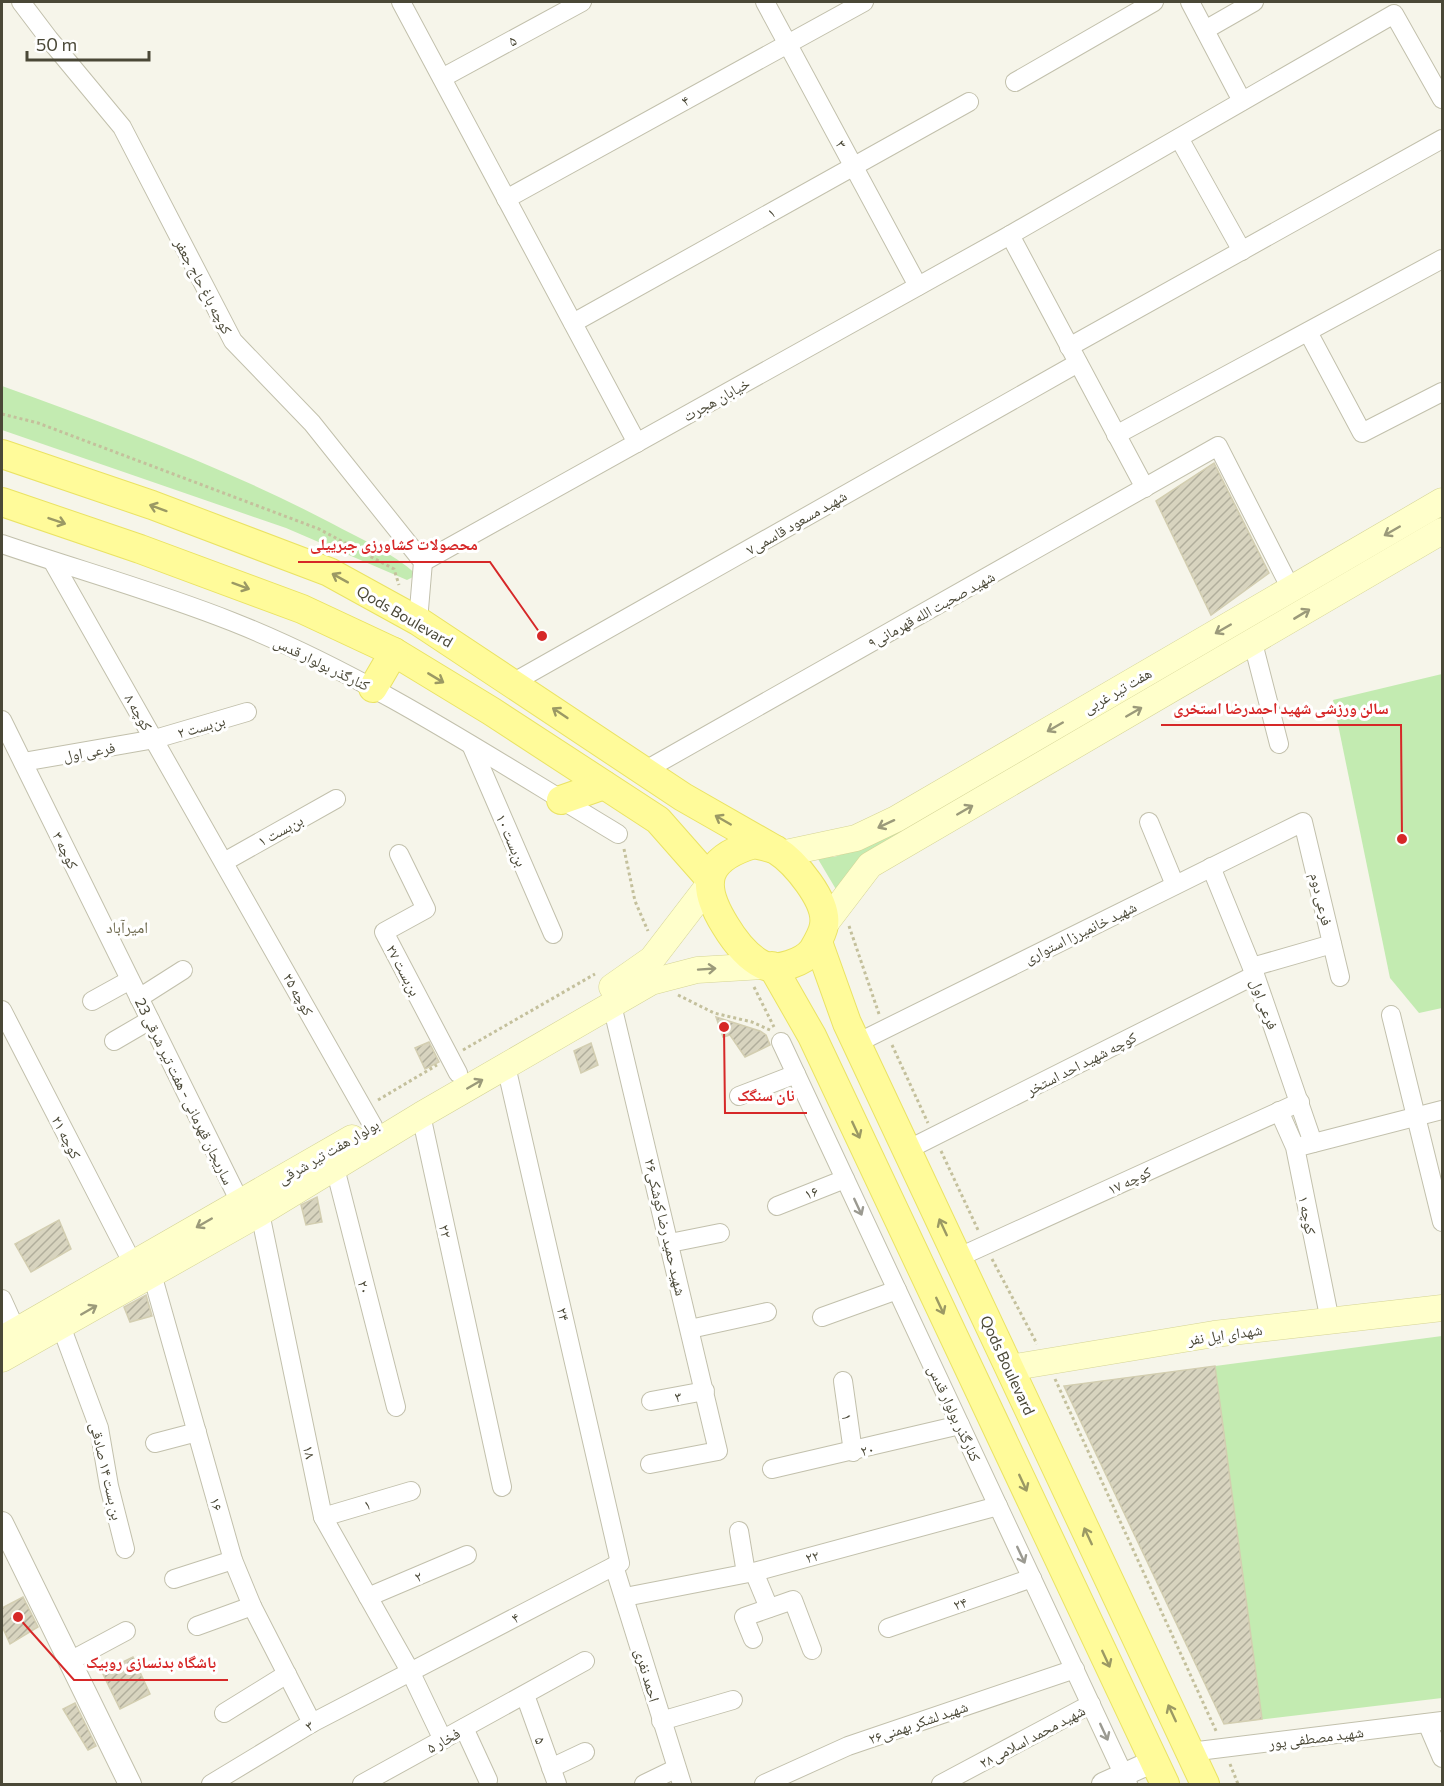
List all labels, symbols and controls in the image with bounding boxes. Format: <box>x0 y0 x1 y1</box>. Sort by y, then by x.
scale bar <box>27 24 148 62</box>
street label: ۵ <box>505 30 520 50</box>
text: 50 m <box>36 33 77 55</box>
street label: ۴ <box>678 90 693 110</box>
street label: ۳ <box>832 137 852 151</box>
street label: ۱ <box>764 202 778 222</box>
street label: کوچه باغ حاج جعفر <box>169 234 237 338</box>
street label: خیابان هجرت <box>679 373 754 426</box>
street label: شهید مسعود قاسمی۷ <box>742 486 851 560</box>
one-way arrow <box>149 501 168 512</box>
one-way arrow <box>47 516 66 527</box>
one-way arrow <box>1384 525 1401 537</box>
callout: محصولات کشاورزی جبرییلی <box>298 528 490 562</box>
text: محصولات کشاورزی جبرییلی <box>310 534 478 554</box>
street label: شهید صحبت الله قهرمانی۹ <box>864 567 999 653</box>
one-way arrow <box>332 572 349 584</box>
one-way arrow <box>231 581 250 592</box>
street label: Qods Boulevard <box>354 581 456 651</box>
one-way arrow <box>1293 608 1310 620</box>
one-way arrow <box>1215 623 1232 635</box>
street label: کنارگذر بولوار قدس <box>270 632 373 696</box>
street label: هفت تیر غربی <box>1080 663 1155 719</box>
one-way arrow <box>427 672 444 684</box>
street label: کوچه ۸ <box>121 691 157 734</box>
callout: سالن ورزشی شهید احمدرضا استخری <box>1161 691 1401 725</box>
text: سالن ورزشی شهید احمدرضا استخری <box>1173 698 1389 718</box>
one-way arrow <box>1125 706 1142 718</box>
one-way arrow <box>551 707 568 720</box>
street label: بن‌بست ۲ <box>175 711 228 743</box>
one-way arrow <box>1047 721 1064 733</box>
street label: فرعی اول <box>62 738 117 766</box>
one-way arrow <box>956 803 973 815</box>
street label: بن‌بست ۱ <box>254 810 307 851</box>
street label: بن‌بست ۱۰ <box>491 811 531 870</box>
one-way arrow <box>715 813 732 825</box>
one-way arrow <box>877 818 895 830</box>
street label: کوچه ۳ <box>48 828 83 872</box>
street label: فرعی دوم <box>1305 871 1337 928</box>
street label: شهید خانمیرزا استواری <box>1021 897 1140 969</box>
district label: امیرآباد <box>106 917 148 937</box>
street label: بن‌بست ۲۷ <box>381 941 425 1000</box>
one-way arrow <box>697 964 717 975</box>
street label: کوچه ۲۵ <box>279 970 318 1019</box>
street label: فرعی اول <box>1246 976 1282 1032</box>
street label: ساریجان قهرمانی - هفت تیر شرقی 23 <box>130 995 238 1188</box>
street label: کوچه شهید احد استخر <box>1022 1027 1140 1100</box>
one-way arrow <box>465 1078 483 1089</box>
callout: نان سنگک <box>725 1079 807 1113</box>
text: نان سنگک <box>737 1085 795 1105</box>
street label: کوچه ۲۱ <box>48 1112 85 1162</box>
street label: بولوار هفت تیر شرقی <box>274 1115 383 1189</box>
one-way arrow <box>851 1120 863 1138</box>
street label: شهید حمید رضا کوشکی۲۶ <box>640 1157 691 1298</box>
street label: کوچه ۱۷ <box>1104 1162 1154 1199</box>
street label: ۱۶ <box>801 1181 821 1203</box>
street label: کوچه ۱ <box>1294 1194 1321 1236</box>
one-way arrow <box>853 1198 865 1216</box>
one-way arrow <box>196 1217 213 1229</box>
one-way arrow <box>936 1218 948 1236</box>
street label: ۲۲ <box>436 1223 456 1240</box>
street label: ۲۰ <box>355 1278 375 1296</box>
one-way arrow <box>934 1297 946 1315</box>
one-way arrow <box>80 1304 97 1316</box>
street label: ۲۴ <box>554 1306 574 1323</box>
street label: Qods Boulevard <box>977 1312 1039 1418</box>
street label: شهدای ایل نفر <box>1186 1320 1264 1350</box>
street label: کنارگذر بولوار قدس <box>923 1362 985 1465</box>
street label: ۳ <box>673 1387 683 1405</box>
street label: ۱ <box>839 1412 857 1422</box>
street label: بن بست ۱۴ صادقی <box>85 1420 127 1522</box>
street label: ۲۰ <box>858 1439 876 1459</box>
street label: ۱۸ <box>300 1444 320 1461</box>
one-way arrow <box>1017 1473 1029 1491</box>
street label: ۱ <box>361 1494 373 1514</box>
street label: ۱۶ <box>207 1495 228 1513</box>
one-way arrow <box>1082 1528 1094 1546</box>
street label: ۲۲ <box>803 1545 821 1566</box>
one-way arrow <box>1016 1546 1028 1564</box>
street label: ۲ <box>411 1566 425 1586</box>
street label: ۲۴ <box>951 1592 970 1614</box>
street label: ۴ <box>508 1607 522 1627</box>
callout: باشگاه بدنسازی روبیک <box>74 1646 228 1680</box>
street label: احمد نفری <box>630 1646 664 1704</box>
one-way arrow <box>1101 1649 1113 1667</box>
text: باشگاه بدنسازی روبیک <box>86 1652 216 1672</box>
street label: شهید لشکر بهمنی۲۶ <box>866 1697 971 1749</box>
street label: شهید محمد اسلامی۲۸ <box>976 1700 1089 1773</box>
one-way arrow <box>1165 1704 1177 1722</box>
street label: ۳ <box>302 1715 317 1734</box>
one-way arrow <box>1098 1722 1110 1740</box>
street label: شهید مصطفی پور <box>1266 1722 1365 1754</box>
street label: فخار ۵ <box>423 1724 463 1757</box>
street label: ۵ <box>531 1734 551 1746</box>

